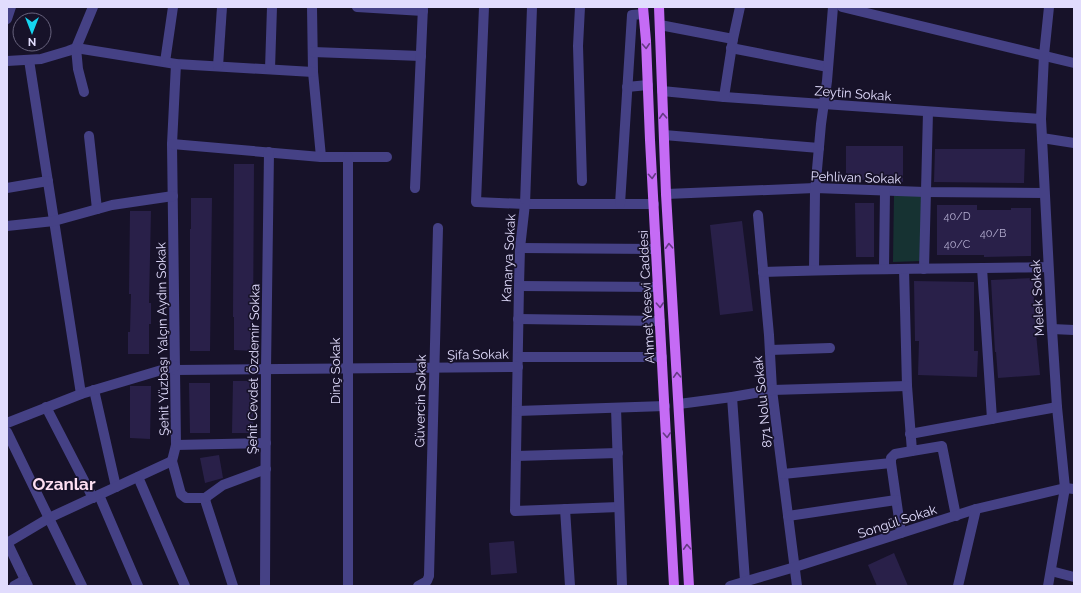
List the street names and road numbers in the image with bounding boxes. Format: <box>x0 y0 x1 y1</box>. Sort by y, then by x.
street label: Zeytin Sokak <box>814 83 892 104</box>
street label: Pehlivan Sokak <box>810 168 902 187</box>
street label: Kanarya Sokak <box>499 213 518 303</box>
street label: Ahmet Yesevi Caddesi <box>636 230 657 364</box>
street label: Şehit Yüzbaşı Yalçın Aydın Sokak <box>153 242 172 436</box>
street label: Melek Sokak <box>1028 259 1047 337</box>
street label: Şehit Cevdet Özdemir Sokka <box>244 284 262 454</box>
street label: Dinç Sokak <box>328 338 343 404</box>
street label: Şifa Sokak <box>447 346 509 363</box>
street label: Güvercin Sokak <box>412 354 429 448</box>
street label: 871 Nolu Sokak <box>750 355 775 449</box>
street label: Songül Sokak <box>856 502 939 541</box>

